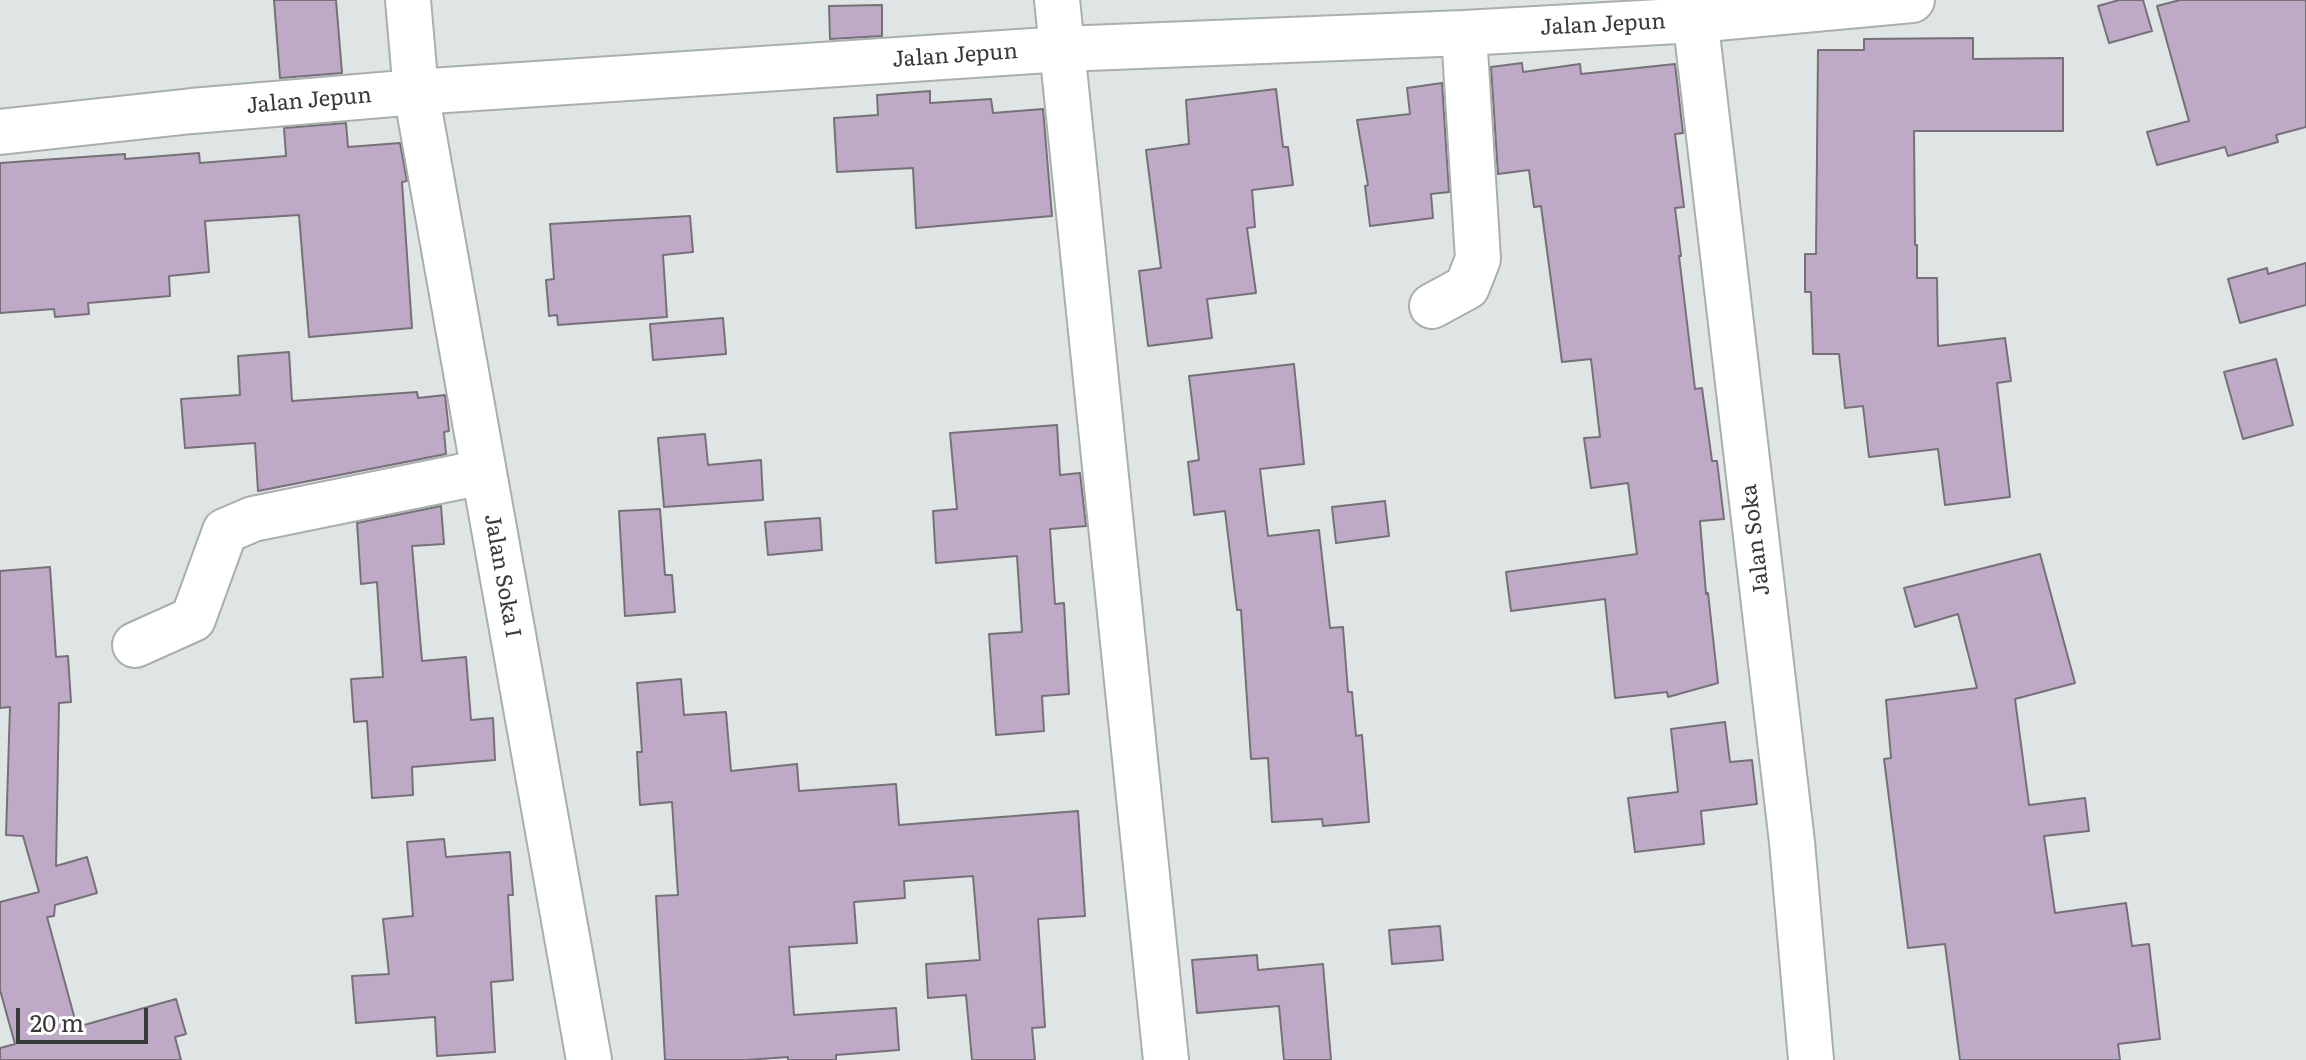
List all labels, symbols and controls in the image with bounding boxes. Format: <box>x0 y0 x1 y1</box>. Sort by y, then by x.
street label: Jalan Jepun <box>1540 9 1666 41</box>
street label: Jalan Jepun <box>891 38 1019 74</box>
street label: Jalan Jepun <box>245 82 373 120</box>
street label: Jalan Soka <box>1736 483 1776 597</box>
street label: Jalan Soka I <box>478 512 526 640</box>
scale bar <box>20 992 152 1042</box>
text: 20 m <box>30 1004 84 1039</box>

